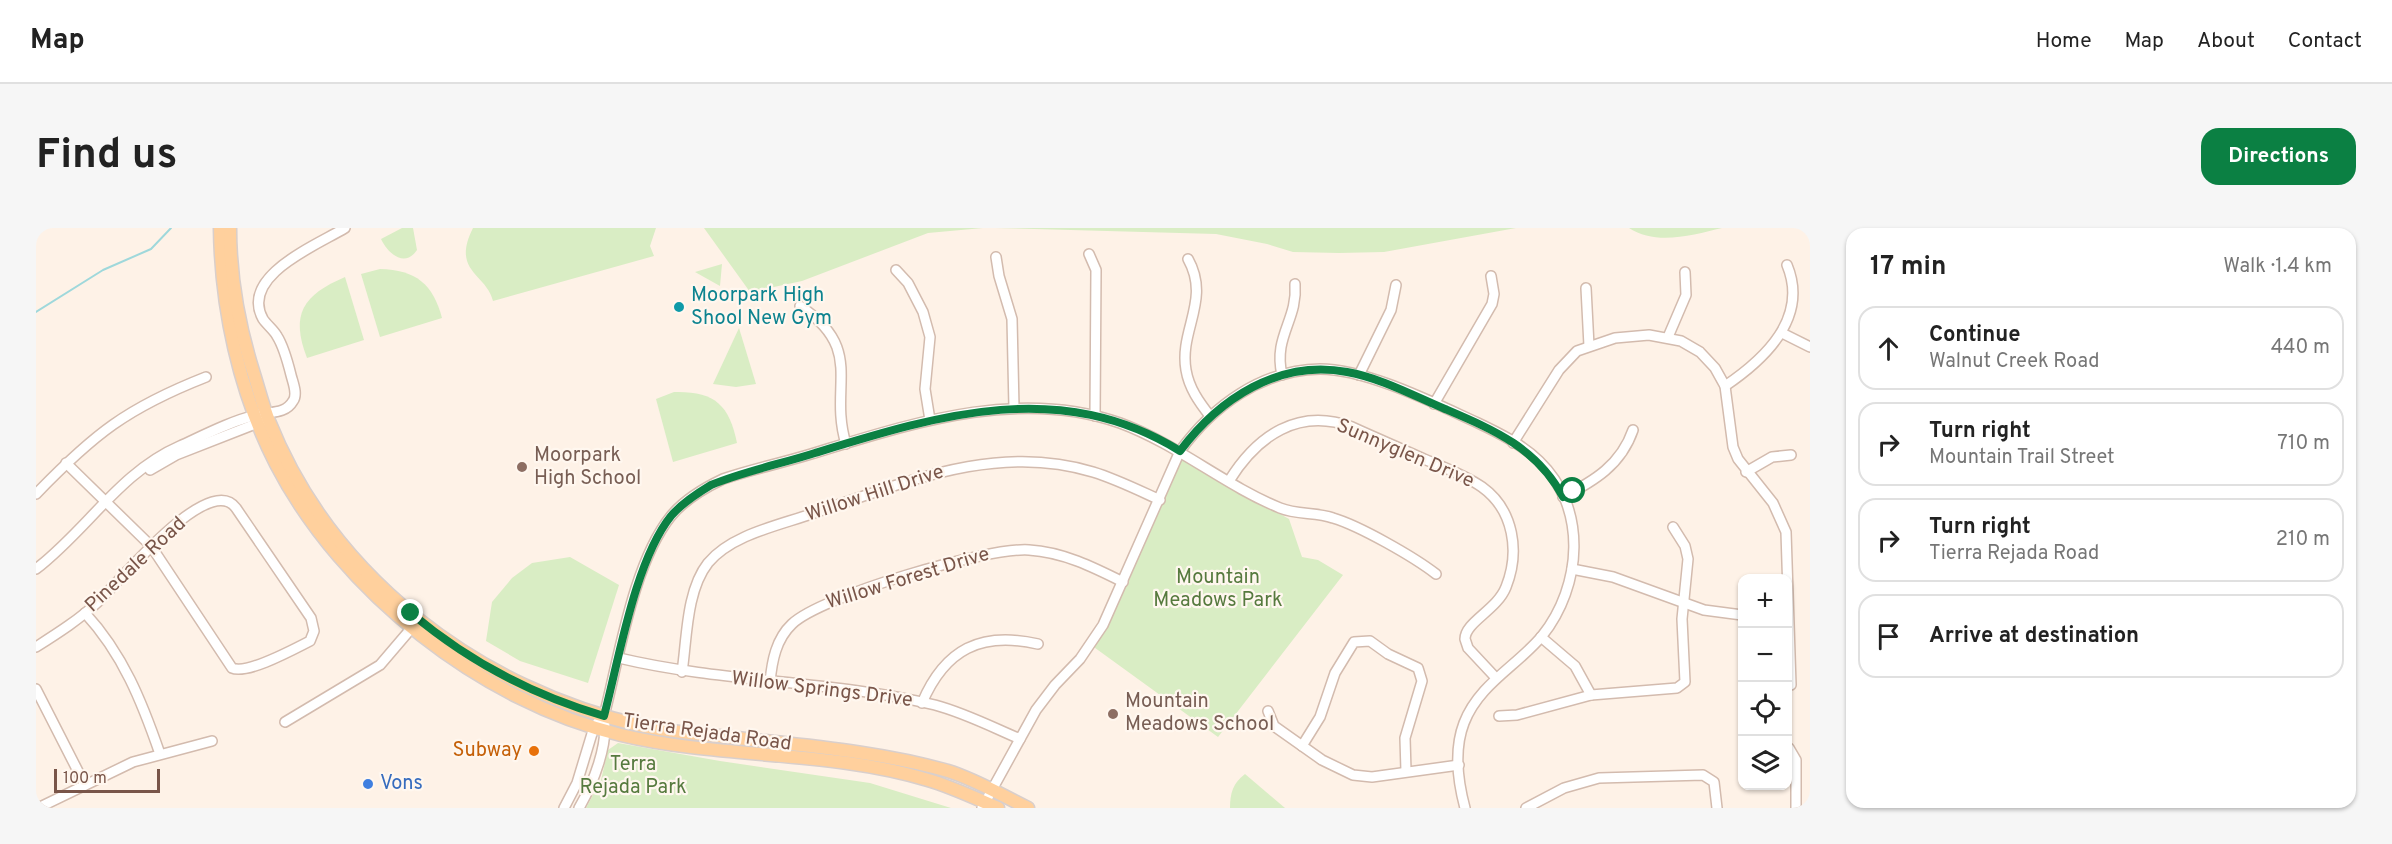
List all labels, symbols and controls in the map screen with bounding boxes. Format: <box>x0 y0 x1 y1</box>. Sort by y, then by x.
text: Map <box>30 23 85 59</box>
text: Home <box>2036 28 2092 55</box>
text: Map <box>2125 28 2164 55</box>
text: About <box>2197 28 2255 55</box>
text: Contact <box>2288 28 2362 55</box>
button: Directions <box>2201 128 2356 185</box>
text: Find us <box>36 130 177 183</box>
text: 17 min <box>1870 251 1946 284</box>
text: Walk · 1.4 km <box>2223 254 2332 280</box>
place label: Moorpark High Shool New Gym <box>691 283 832 332</box>
marker: Moorpark High Shool New Gym <box>672 300 686 314</box>
text: Continue <box>1929 322 2020 349</box>
icon: ahead <box>1872 332 1905 365</box>
text: 440 m <box>2271 335 2330 361</box>
text: Walnut Creek Road <box>1929 349 2100 375</box>
street label: Sunnyglen Drive <box>1332 413 1478 495</box>
text: Turn right <box>1929 418 2031 445</box>
icon: right <box>1872 428 1905 461</box>
text: 710 m <box>2277 431 2330 457</box>
place label: Moorpark High School <box>534 443 641 492</box>
text: Mountain Trail Street <box>1929 445 2115 471</box>
street label: Willow Hill Drive <box>803 459 947 529</box>
marker: Moorpark High School <box>515 460 529 474</box>
route start <box>1559 477 1585 503</box>
street label: Pinedale Road <box>80 511 192 619</box>
text: Turn right <box>1929 514 2031 541</box>
icon: right <box>1872 524 1905 557</box>
text: 210 m <box>2276 527 2330 553</box>
text: Tierra Rejada Road <box>1929 541 2099 567</box>
street label: Willow Forest Drive <box>823 542 993 616</box>
park label: Mountain Meadows Park <box>1153 565 1283 614</box>
map controls <box>1738 574 1792 790</box>
button: + <box>1738 574 1792 628</box>
route end <box>397 599 423 625</box>
icon: arrive <box>1872 620 1905 653</box>
text: Arrive at destination <box>1929 623 2139 650</box>
button: − <box>1738 628 1792 682</box>
street label: Willow Springs Drive <box>730 666 914 714</box>
button: locate <box>1738 682 1792 736</box>
place label: Mountain Meadows School <box>1125 689 1274 738</box>
marker: Mountain Meadows School <box>1106 707 1120 721</box>
street label: Tierra Rejada Road <box>621 708 793 758</box>
button: layers <box>1738 736 1792 790</box>
place label: Subway <box>453 738 522 764</box>
marker: Subway <box>527 744 541 758</box>
park label: Terra Rejada Park <box>579 752 687 801</box>
scale bar <box>54 766 160 794</box>
text: 100 m <box>63 769 107 789</box>
place label: Vons <box>380 771 423 797</box>
marker: Vons <box>361 777 375 791</box>

